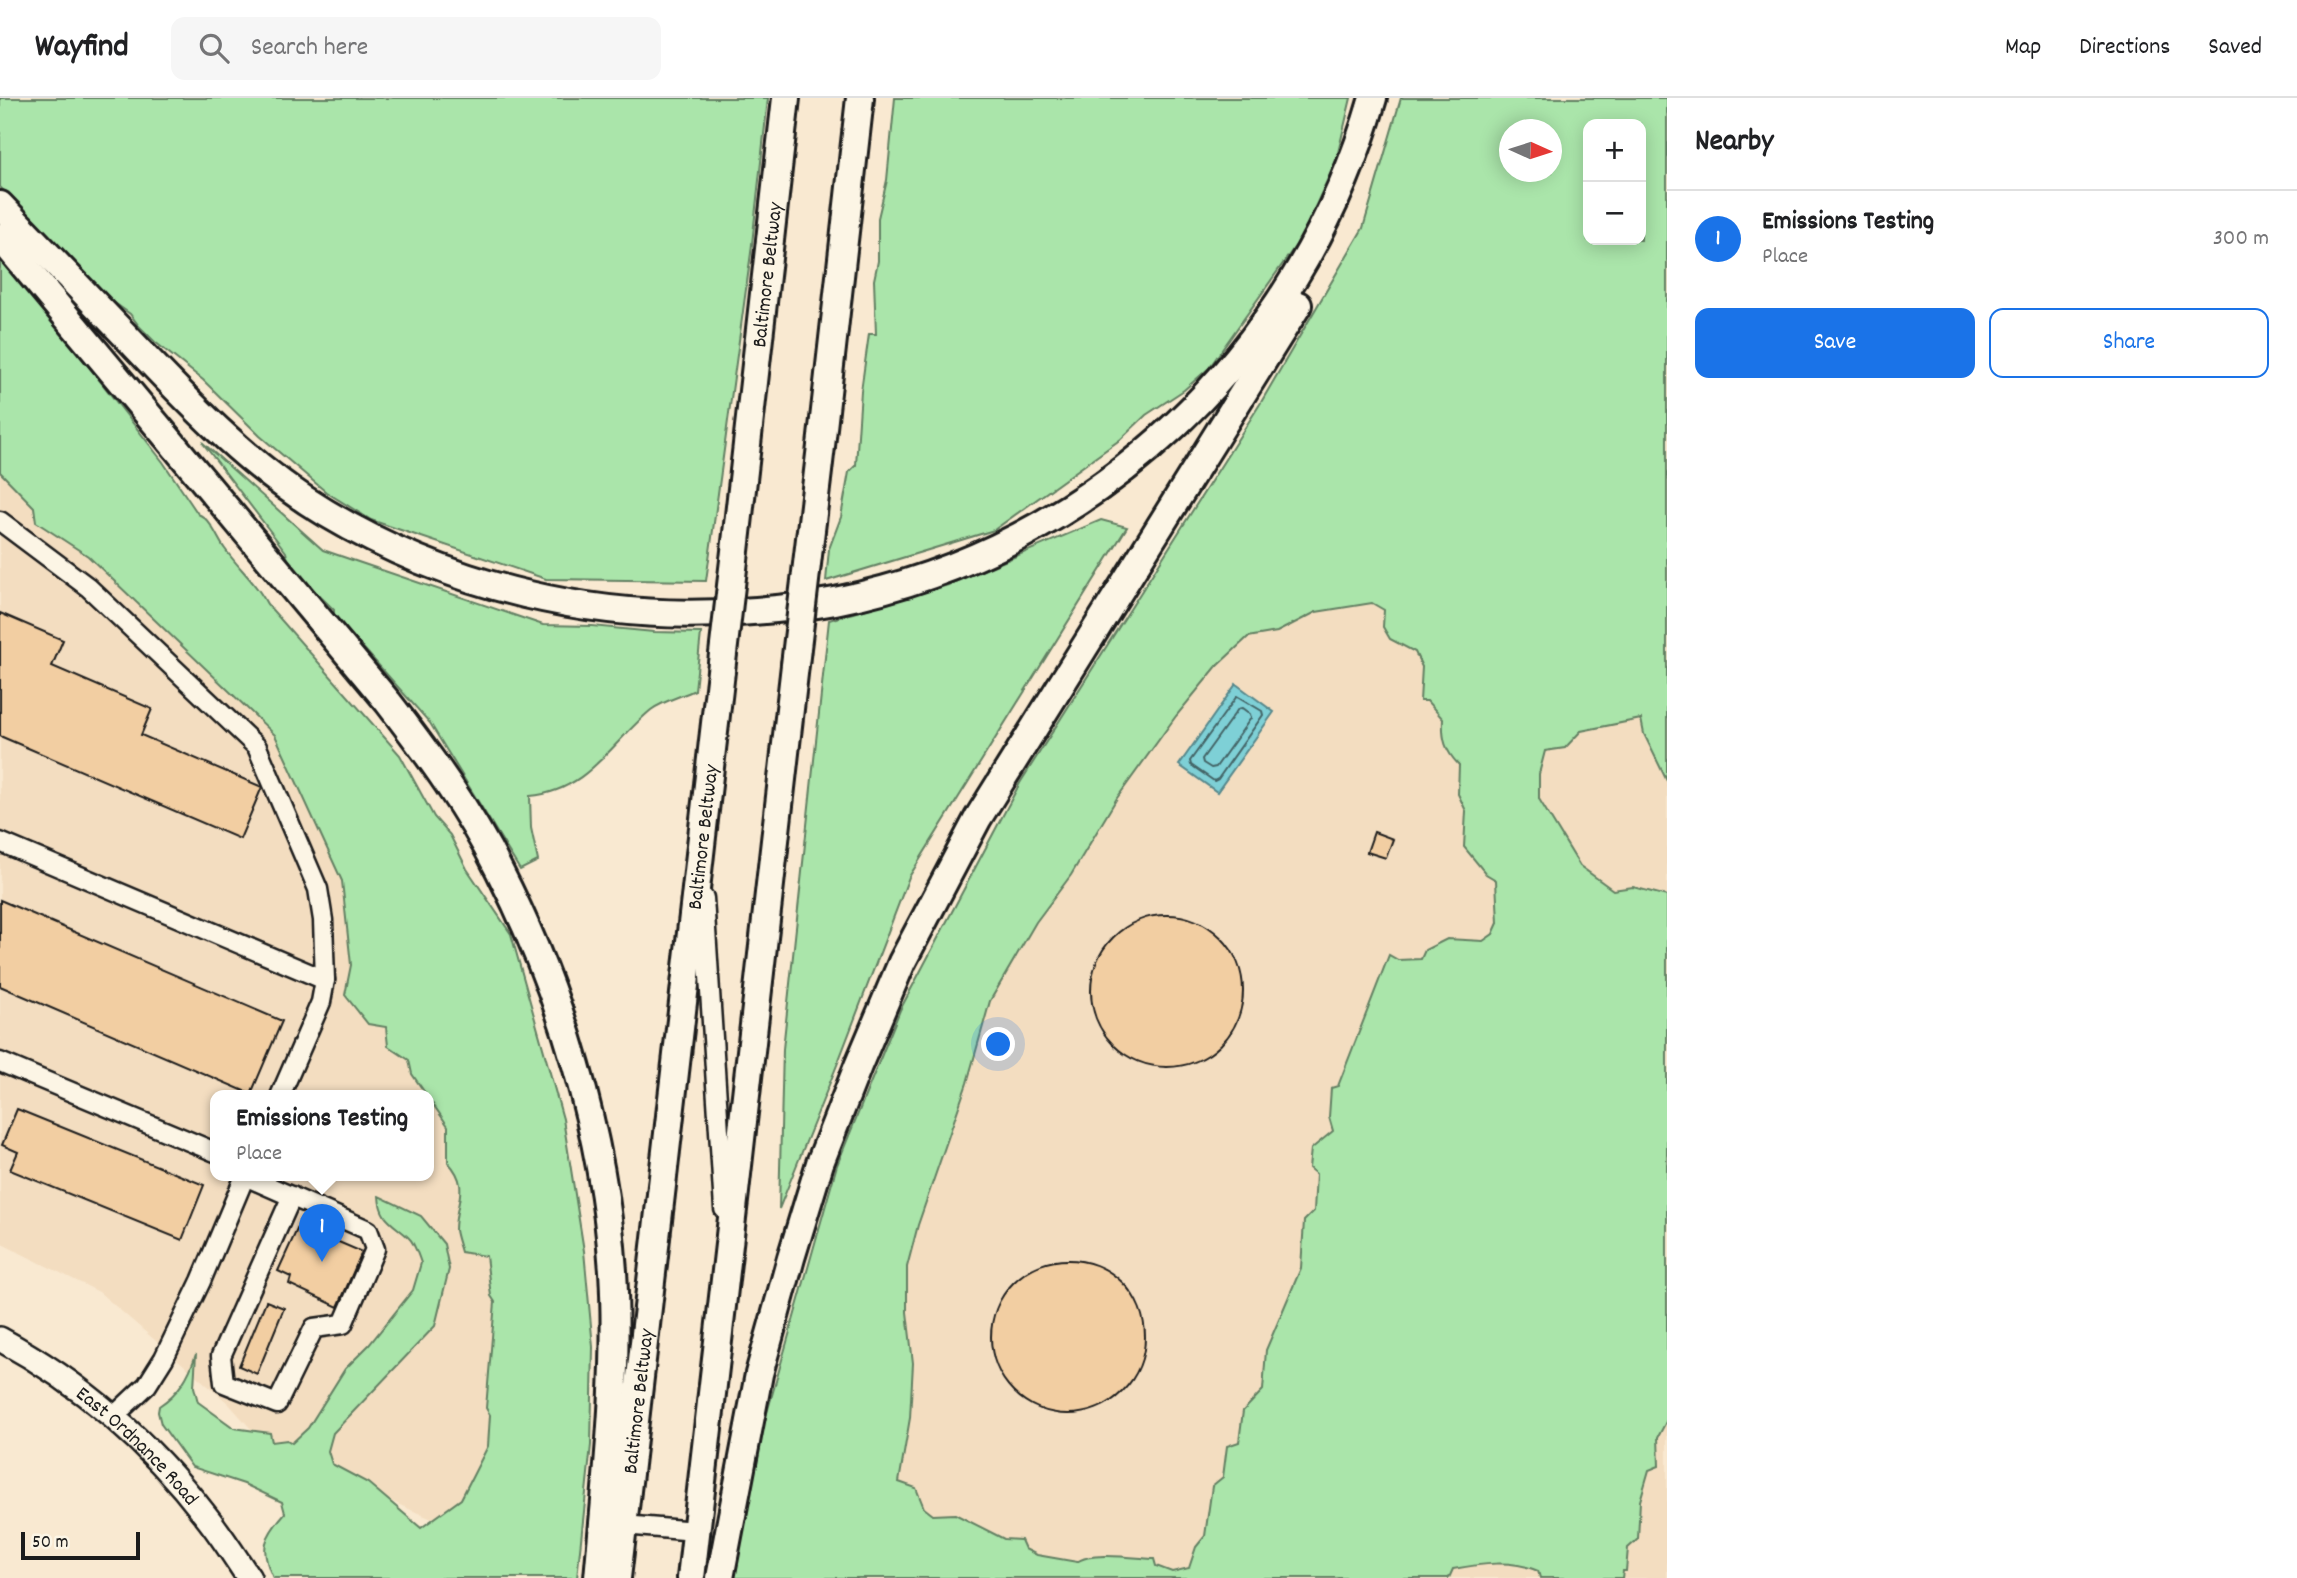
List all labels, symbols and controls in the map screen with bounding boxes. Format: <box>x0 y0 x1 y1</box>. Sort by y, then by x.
search box <box>171 17 661 80</box>
text: Wayfind <box>35 25 129 72</box>
icon: search <box>195 29 233 67</box>
text: Search here <box>251 30 368 67</box>
text: Map <box>2005 31 2041 65</box>
text: Directions <box>2079 31 2170 65</box>
text: Saved <box>2208 31 2262 65</box>
north arrow <box>1499 119 1562 182</box>
map controls <box>1583 119 1646 245</box>
button: + <box>1583 119 1646 182</box>
text: Nearby <box>1695 122 1773 165</box>
button: − <box>1583 182 1646 245</box>
street label: Baltimore Beltway <box>746 200 792 349</box>
text: Emissions Testing <box>1762 204 1934 241</box>
text: 1 <box>1715 223 1721 256</box>
text: 300 m <box>2213 223 2269 256</box>
text: Place <box>1762 241 1808 274</box>
button: Save <box>1695 308 1975 378</box>
button: Share <box>1989 308 2269 378</box>
street label: Baltimore Beltway <box>682 763 728 911</box>
your location <box>981 1027 1015 1061</box>
popup <box>210 1090 434 1181</box>
text: Emissions Testing <box>236 1101 408 1138</box>
text: Place <box>236 1138 282 1171</box>
pin: 1 <box>299 1204 345 1262</box>
street label: Baltimore Beltway <box>617 1327 664 1476</box>
street label: East Ordnance Road <box>68 1380 204 1513</box>
scale bar <box>21 1529 140 1561</box>
text: 50 m <box>32 1530 69 1557</box>

